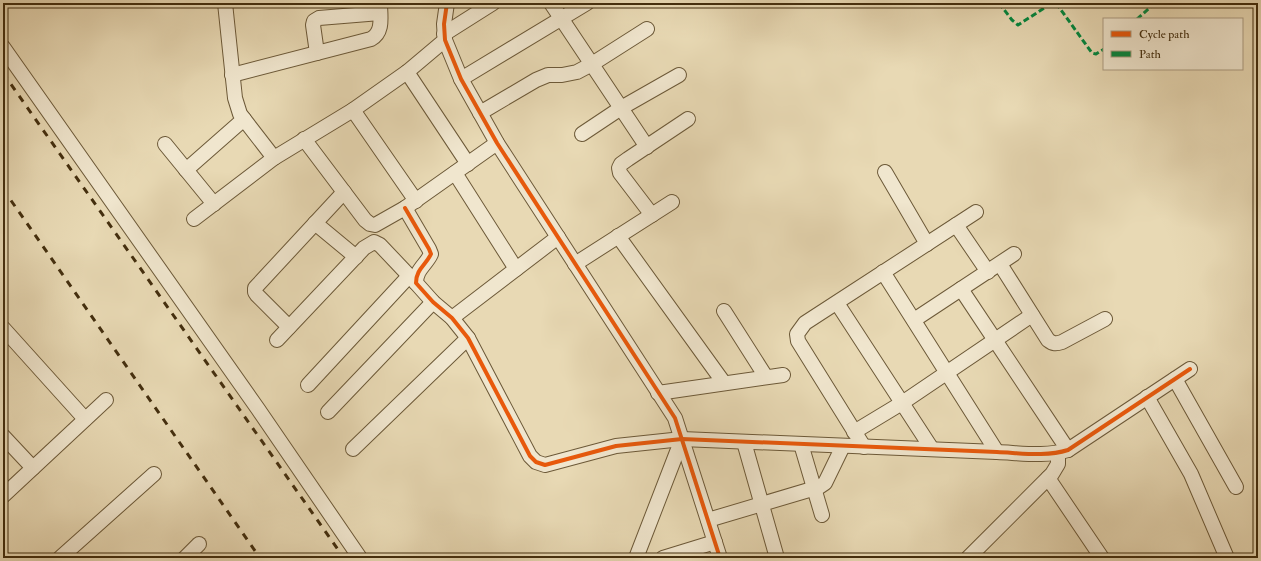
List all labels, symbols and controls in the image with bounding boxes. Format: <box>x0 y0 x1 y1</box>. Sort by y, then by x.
legend <box>1103 18 1243 70</box>
text: Cycle path <box>1139 27 1190 42</box>
text: Path <box>1139 47 1162 62</box>

